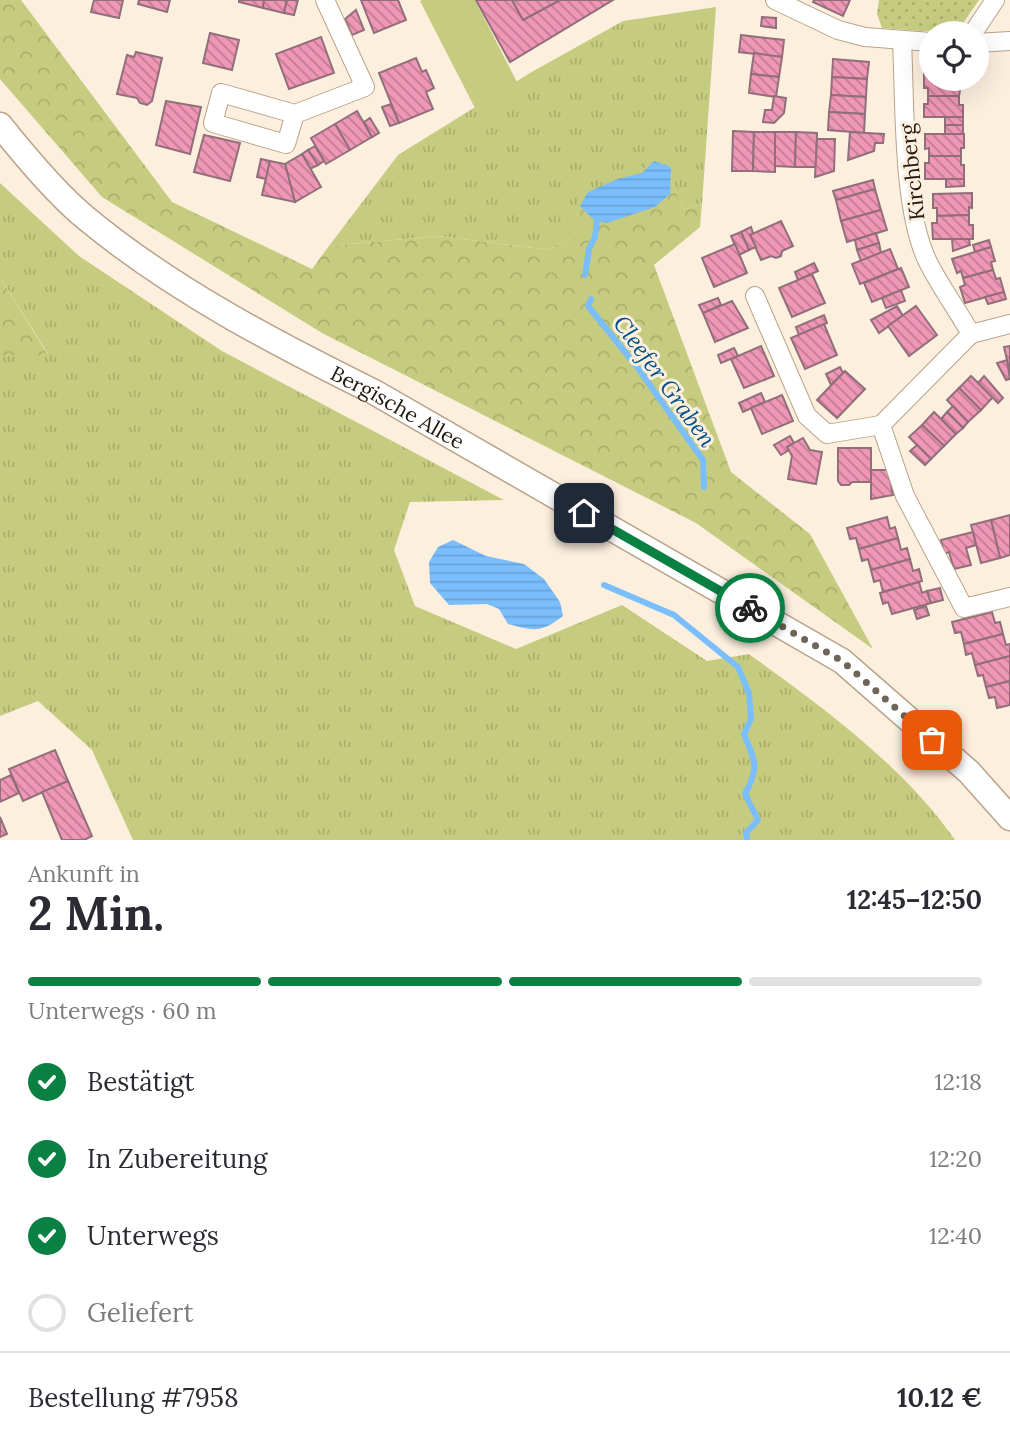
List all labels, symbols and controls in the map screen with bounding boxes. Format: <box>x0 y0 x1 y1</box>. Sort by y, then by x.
map controls <box>919 21 989 91</box>
button: locate <box>919 21 989 91</box>
street label: Kirchberg <box>893 122 931 222</box>
water label: Cleefer Graben <box>607 309 723 453</box>
street label: Bergische Allee <box>326 359 470 455</box>
pin <box>554 483 614 543</box>
icon: home <box>565 494 603 532</box>
courier <box>715 573 785 643</box>
icon: bike <box>731 589 769 627</box>
pin <box>902 710 962 770</box>
icon: bag <box>913 721 951 759</box>
text: Ankunft in <box>28 859 140 888</box>
text: 12:45–12:50 <box>847 883 982 916</box>
text: 2 Min. <box>28 884 164 943</box>
text: Unterwegs · 60 m <box>28 996 217 1025</box>
icon: check <box>28 1063 66 1101</box>
text: Bestätigt <box>87 1065 194 1098</box>
text: 12:18 <box>934 1067 982 1096</box>
icon: check <box>28 1140 66 1178</box>
text: In Zubereitung <box>87 1142 267 1175</box>
text: 12:20 <box>929 1144 982 1173</box>
icon: check <box>28 1217 66 1255</box>
text: Unterwegs <box>87 1219 219 1252</box>
text: 12:40 <box>929 1221 982 1250</box>
text: Geliefert <box>87 1296 194 1329</box>
text: Bestellung #7958 <box>28 1381 239 1414</box>
text: 10.12 € <box>897 1381 982 1414</box>

